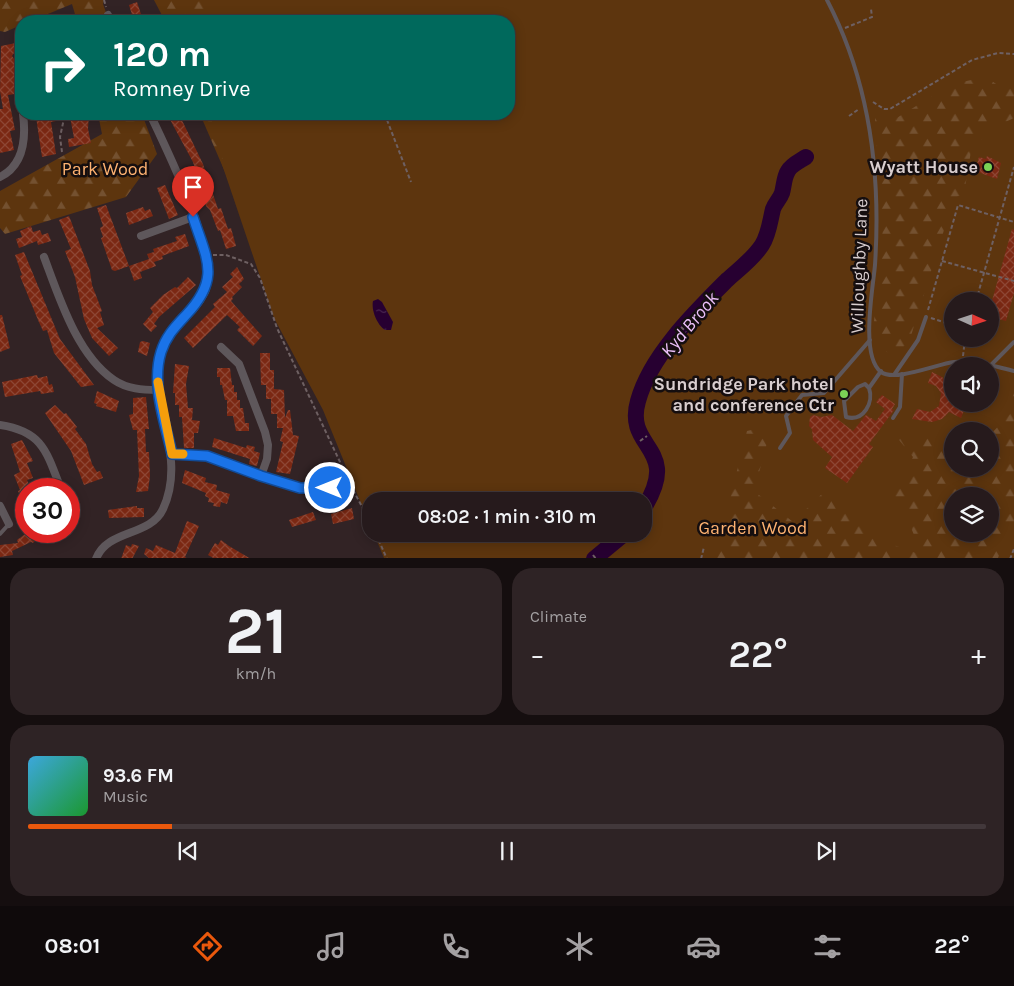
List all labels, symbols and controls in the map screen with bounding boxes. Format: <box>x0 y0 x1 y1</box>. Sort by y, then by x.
text: 120 m <box>113 34 211 75</box>
icon: right <box>30 35 95 100</box>
text: Romney Drive <box>113 76 251 102</box>
place label: Wyatt House <box>869 156 978 178</box>
park label: Park Wood <box>62 158 148 180</box>
marker: Wyatt House <box>982 161 994 173</box>
pin <box>172 166 214 217</box>
icon: arrive <box>179 173 207 201</box>
street label: Willoughby Lane <box>846 198 872 334</box>
water label: Kyd Brook <box>656 287 724 362</box>
north arrow <box>944 292 999 348</box>
map controls <box>944 292 999 542</box>
button: sound <box>944 357 999 412</box>
place label: Sundridge Park hotel and conference Ctr <box>654 373 834 416</box>
marker: Sundridge Park hotel and conference Ctr <box>838 388 850 400</box>
button: search <box>944 422 999 477</box>
position arrow <box>303 461 355 513</box>
speed limit sign: 30 <box>15 478 80 543</box>
button: layers <box>944 487 999 542</box>
text: 08:02 · 1 min · 310 m <box>418 506 596 528</box>
park label: Garden Wood <box>699 517 807 539</box>
text: 21 <box>225 593 287 669</box>
text: Climate <box>530 607 587 626</box>
text: 22° <box>728 632 788 677</box>
text: − <box>530 638 545 671</box>
text: + <box>971 638 986 671</box>
text: km/h <box>236 664 276 683</box>
text: 93.6 FM <box>103 765 174 787</box>
text: Music <box>103 787 148 806</box>
icon: previous <box>174 837 202 865</box>
icon: pause <box>493 837 521 865</box>
icon: next <box>812 837 840 865</box>
icon: directions <box>190 929 225 964</box>
icon: music <box>314 929 349 964</box>
icon: phone <box>438 929 473 964</box>
icon: climate <box>562 929 597 964</box>
icon: car <box>686 929 721 964</box>
icon: filters <box>810 929 845 964</box>
text: 08:01 <box>45 933 100 959</box>
text: 22° <box>934 933 969 959</box>

